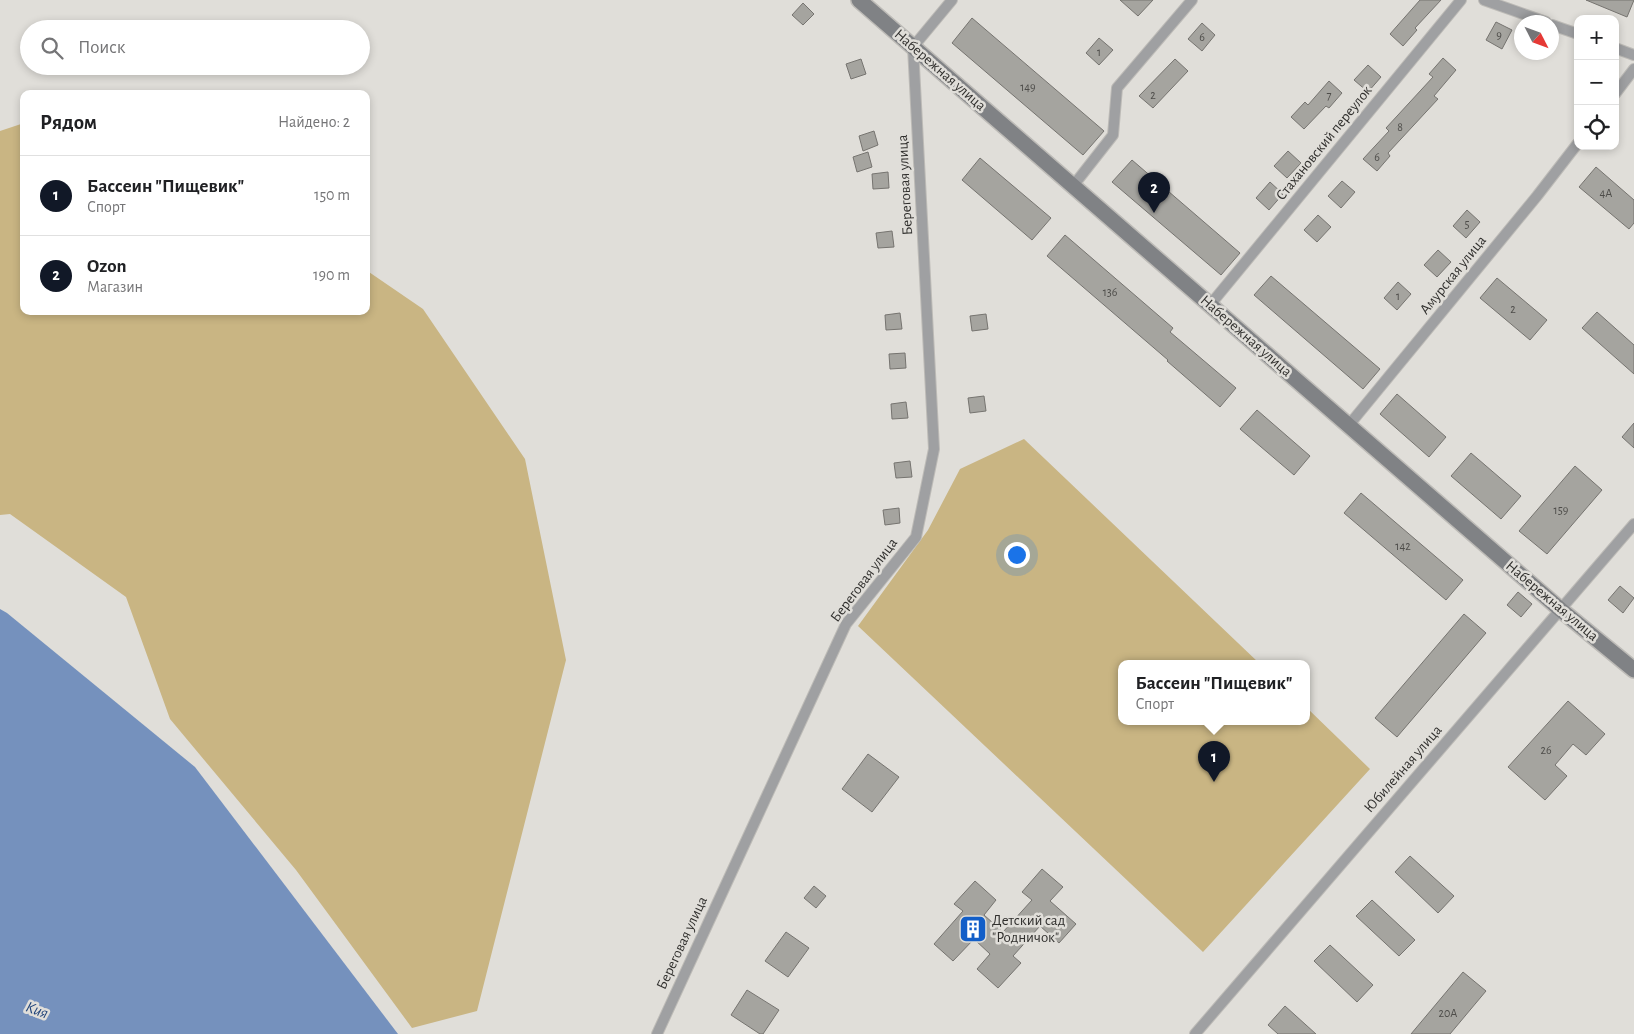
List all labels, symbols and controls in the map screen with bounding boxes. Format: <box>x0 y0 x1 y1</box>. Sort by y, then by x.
north arrow <box>1514 15 1559 60</box>
map controls <box>1574 15 1619 150</box>
button: + <box>1574 15 1619 60</box>
search box <box>20 20 370 75</box>
street label: Набережная улица <box>891 26 989 114</box>
house number: 9 <box>1496 29 1502 41</box>
house number: 6 <box>1199 31 1205 43</box>
icon: search <box>38 34 66 62</box>
text: Поиск <box>78 38 125 57</box>
house number: 1 <box>1097 46 1101 58</box>
button: − <box>1574 60 1619 105</box>
house number: 149 <box>1020 81 1036 93</box>
street label: Стахановский переулок <box>1273 83 1375 203</box>
house number: 2 <box>1150 89 1156 101</box>
house number: 7 <box>1326 89 1332 101</box>
button: locate <box>1574 105 1619 150</box>
text: Рядом <box>40 112 97 133</box>
text: Найдено: 2 <box>278 114 350 130</box>
house number: 8 <box>1397 121 1403 133</box>
street label: Береговая улица <box>895 134 915 236</box>
house number: 6 <box>1374 151 1380 163</box>
pin: 2 <box>1138 172 1170 213</box>
text: Бассеин "Пищевик" <box>87 177 244 196</box>
text: 1 <box>53 187 59 203</box>
text: 150 m <box>314 187 350 203</box>
house number: 4А <box>1600 187 1612 199</box>
text: Спорт <box>87 199 126 215</box>
house number: 5 <box>1464 218 1470 230</box>
street label: Амурская улица <box>1417 233 1489 317</box>
text: Ozon <box>87 257 126 276</box>
text: 2 <box>52 267 60 283</box>
text: 190 m <box>313 267 350 283</box>
text: Магазин <box>87 279 143 295</box>
house number: 136 <box>1103 286 1118 298</box>
house number: 1 <box>1396 290 1400 302</box>
street label: Набережная улица <box>1197 292 1295 380</box>
house number: 2 <box>1510 303 1516 315</box>
house number: 159 <box>1554 504 1569 516</box>
street label: Береговая улица <box>828 535 900 625</box>
house number: 142 <box>1395 540 1411 552</box>
your location <box>1004 542 1030 568</box>
street label: Набережная улица <box>1503 558 1601 644</box>
popup <box>1118 660 1310 725</box>
text: Бассеин "Пищевик" <box>1135 674 1293 693</box>
text: Спорт <box>1135 696 1174 712</box>
street label: Юбилейная улица <box>1361 722 1445 815</box>
pin: 1 <box>1198 741 1230 782</box>
house number: 26 <box>1540 744 1552 756</box>
street label: Береговая улица <box>654 894 710 992</box>
place label: Детский сад "Родничок" <box>992 913 1065 945</box>
building icon: Детский сад "Родничок" <box>958 914 988 944</box>
water label: Кия <box>24 998 50 1022</box>
house number: 20А <box>1439 1007 1457 1019</box>

